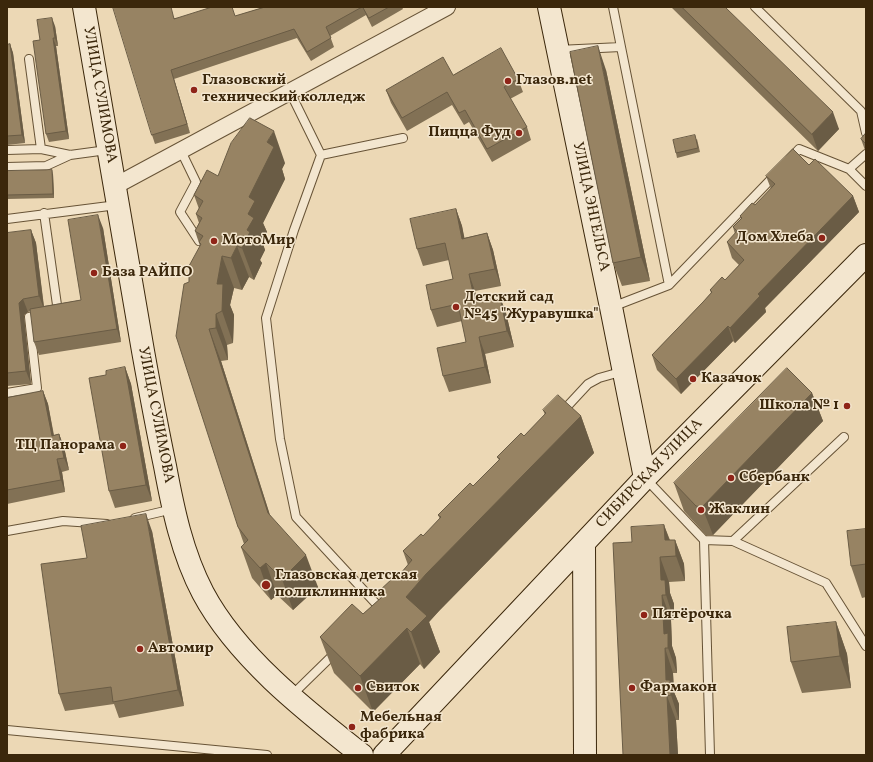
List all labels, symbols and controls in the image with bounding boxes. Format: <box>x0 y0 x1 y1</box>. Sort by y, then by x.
street label: УЛИЦА СУЛИМОВА <box>78 25 120 165</box>
place label: Глазовский технический колледж <box>202 72 365 107</box>
place label: Глазов.net <box>516 72 592 90</box>
marker: Глазов.net <box>503 76 513 86</box>
marker: Глазовский технический колледж <box>189 85 199 95</box>
place label: Пицца Фуд <box>428 124 511 142</box>
marker: Пицца Фуд <box>514 128 524 138</box>
street label: УЛИЦА ЭНГЕЛЬСА <box>567 141 613 273</box>
place label: Дом Хлеба <box>736 229 814 247</box>
place label: МотоМир <box>222 232 295 250</box>
marker: Дом Хлеба <box>817 233 827 243</box>
marker: МотоМир <box>209 236 219 246</box>
place label: База РАЙПО <box>102 264 192 282</box>
marker: База РАЙПО <box>89 268 99 278</box>
place label: Детский сад №45 "Журавушка" <box>464 289 599 324</box>
marker: Детский сад №45 "Журавушка" <box>451 302 461 312</box>
street label: УЛИЦА СУЛИМОВА <box>133 345 177 485</box>
place label: Казачок <box>701 370 761 388</box>
marker: Казачок <box>688 374 698 384</box>
place label: Школа № 1 <box>759 397 839 415</box>
marker: Школа № 1 <box>842 401 852 411</box>
street label: СИБИРСКАЯ УЛИЦА <box>593 415 707 533</box>
place label: ТЦ Панорама <box>15 437 115 455</box>
marker: ТЦ Панорама <box>118 441 128 451</box>
place label: Сбербанк <box>739 469 810 487</box>
marker: Сбербанк <box>726 473 736 483</box>
place label: Жаклин <box>709 501 770 519</box>
marker: Жаклин <box>696 505 706 515</box>
place label: Глазовская детская поликлинника <box>275 567 417 602</box>
marker: Глазовская детская поликлинника <box>260 579 272 591</box>
place label: Пятёрочка <box>652 606 732 624</box>
marker: Пятёрочка <box>639 610 649 620</box>
place label: Автомир <box>148 640 214 658</box>
marker: Автомир <box>135 644 145 654</box>
place label: Свиток <box>366 679 419 697</box>
place label: Фармакон <box>640 679 717 697</box>
marker: Свиток <box>353 683 363 693</box>
marker: Фармакон <box>627 683 637 693</box>
place label: Мебельная фабрика <box>360 709 442 744</box>
marker: Мебельная фабрика <box>347 722 357 732</box>

